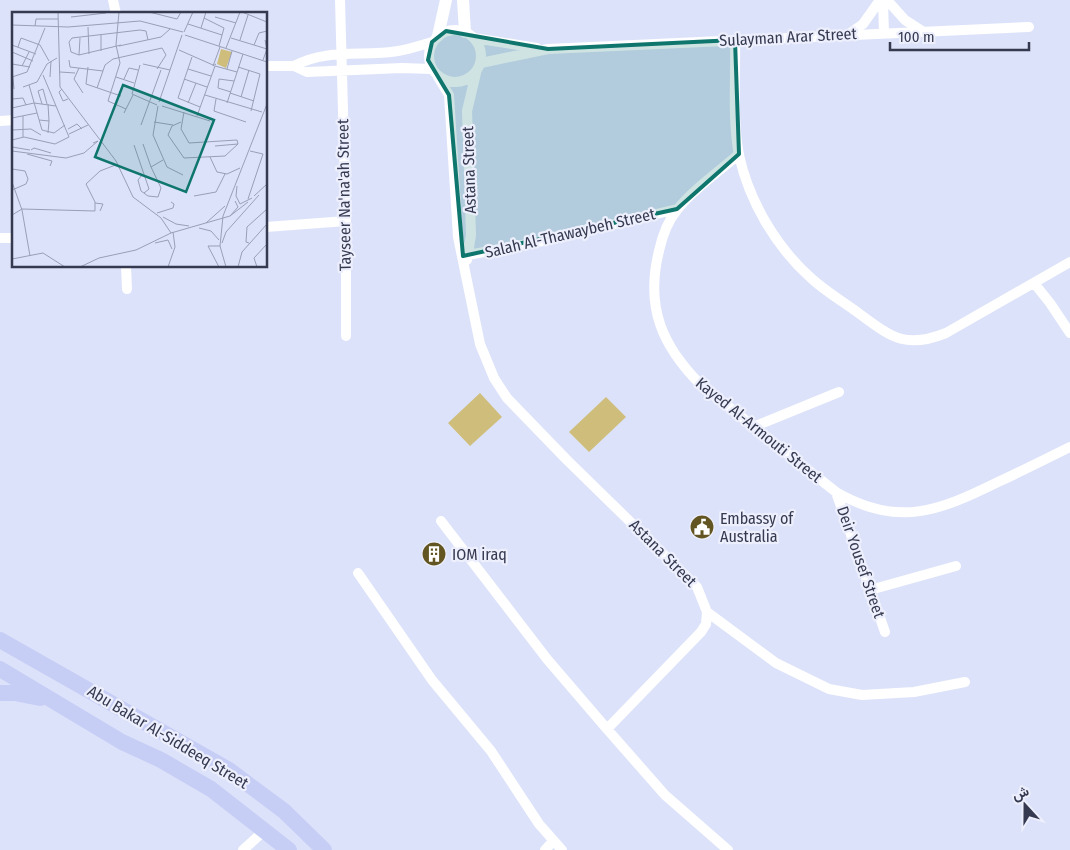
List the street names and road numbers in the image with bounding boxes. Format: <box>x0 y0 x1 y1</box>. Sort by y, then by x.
street label: Sulayman Arar Street <box>719 24 858 50</box>
street label: Tayseer Na'na'ah Street <box>333 118 355 271</box>
street label: Astana Street <box>458 125 480 214</box>
street label: Salah Al-Thawaybeh Street <box>483 204 658 262</box>
street label: Kayed Al-Armouti Street <box>692 373 827 487</box>
street label: Deir Yousef Street <box>833 504 889 621</box>
street label: Astana Street <box>625 515 701 591</box>
street label: Abu Bakar Al-Siddeeq Street <box>84 681 253 793</box>

